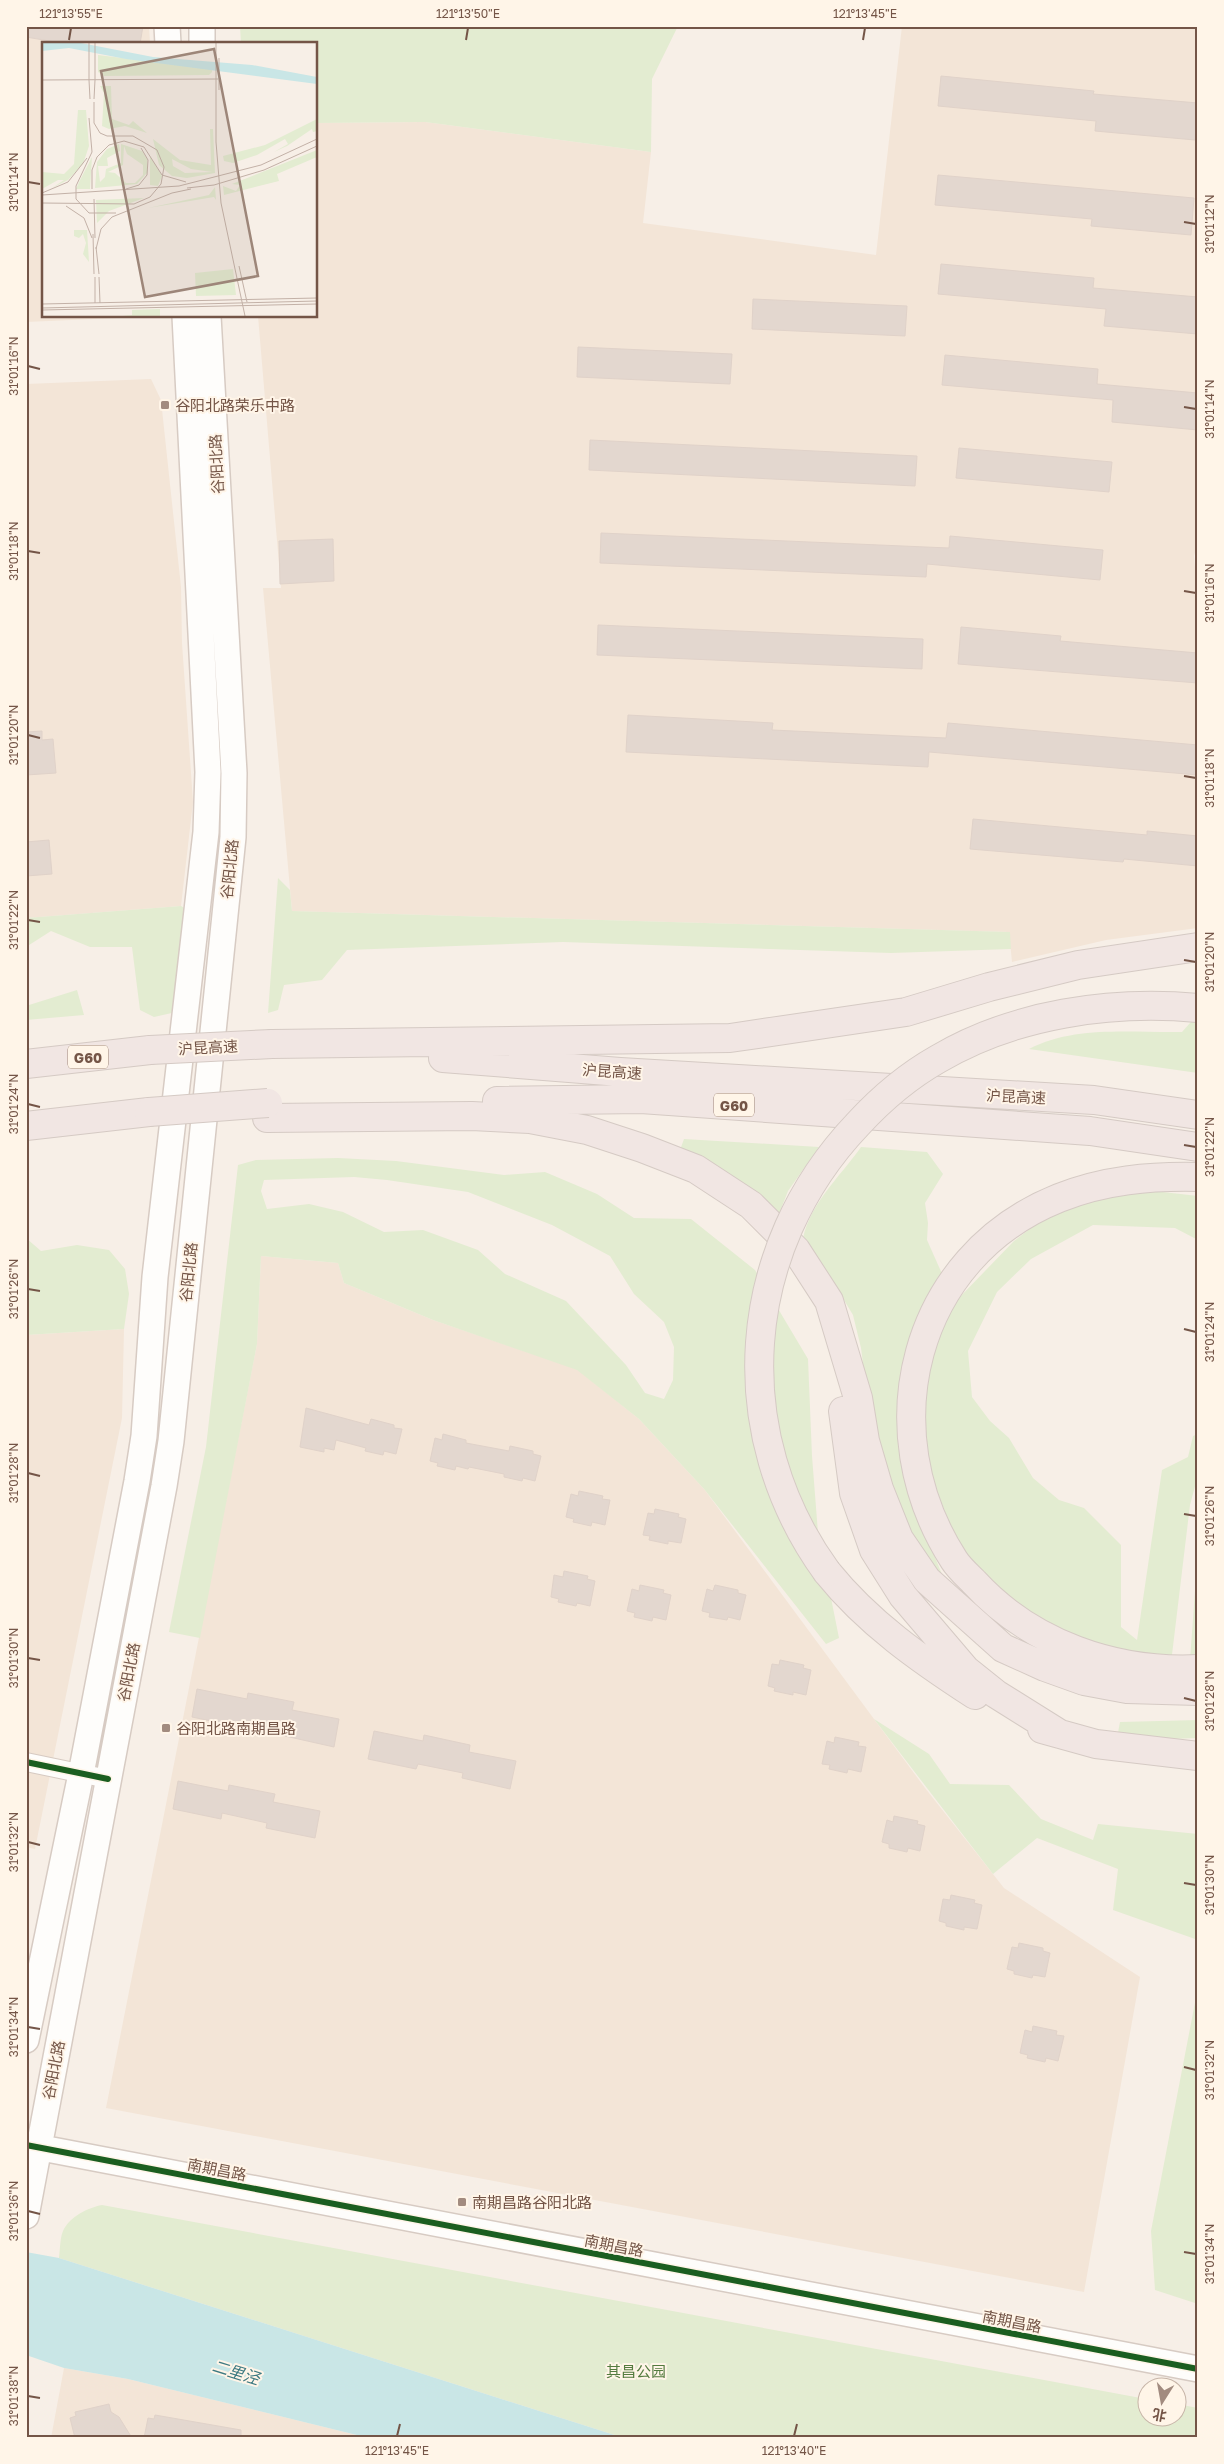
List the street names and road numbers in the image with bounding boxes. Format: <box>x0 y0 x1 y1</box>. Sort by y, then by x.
street label: 谷阳北路 <box>205 434 227 494</box>
street label: 谷阳北路 <box>217 838 241 900</box>
street label: 沪昆高速 <box>178 1036 238 1058</box>
road number: G60 <box>68 1046 108 1068</box>
street label: 沪昆高速 <box>581 1060 643 1082</box>
street label: 沪昆高速 <box>986 1085 1046 1107</box>
road number: G60 <box>714 1094 754 1116</box>
street label: 谷阳北路 <box>176 1241 200 1303</box>
street label: 谷阳北路 <box>113 1641 143 1703</box>
street label: 谷阳北路 <box>38 2039 68 2101</box>
street label: 南期昌路 <box>186 2154 248 2184</box>
street label: 南期昌路 <box>583 2230 645 2260</box>
street label: 南期昌路 <box>981 2306 1043 2336</box>

